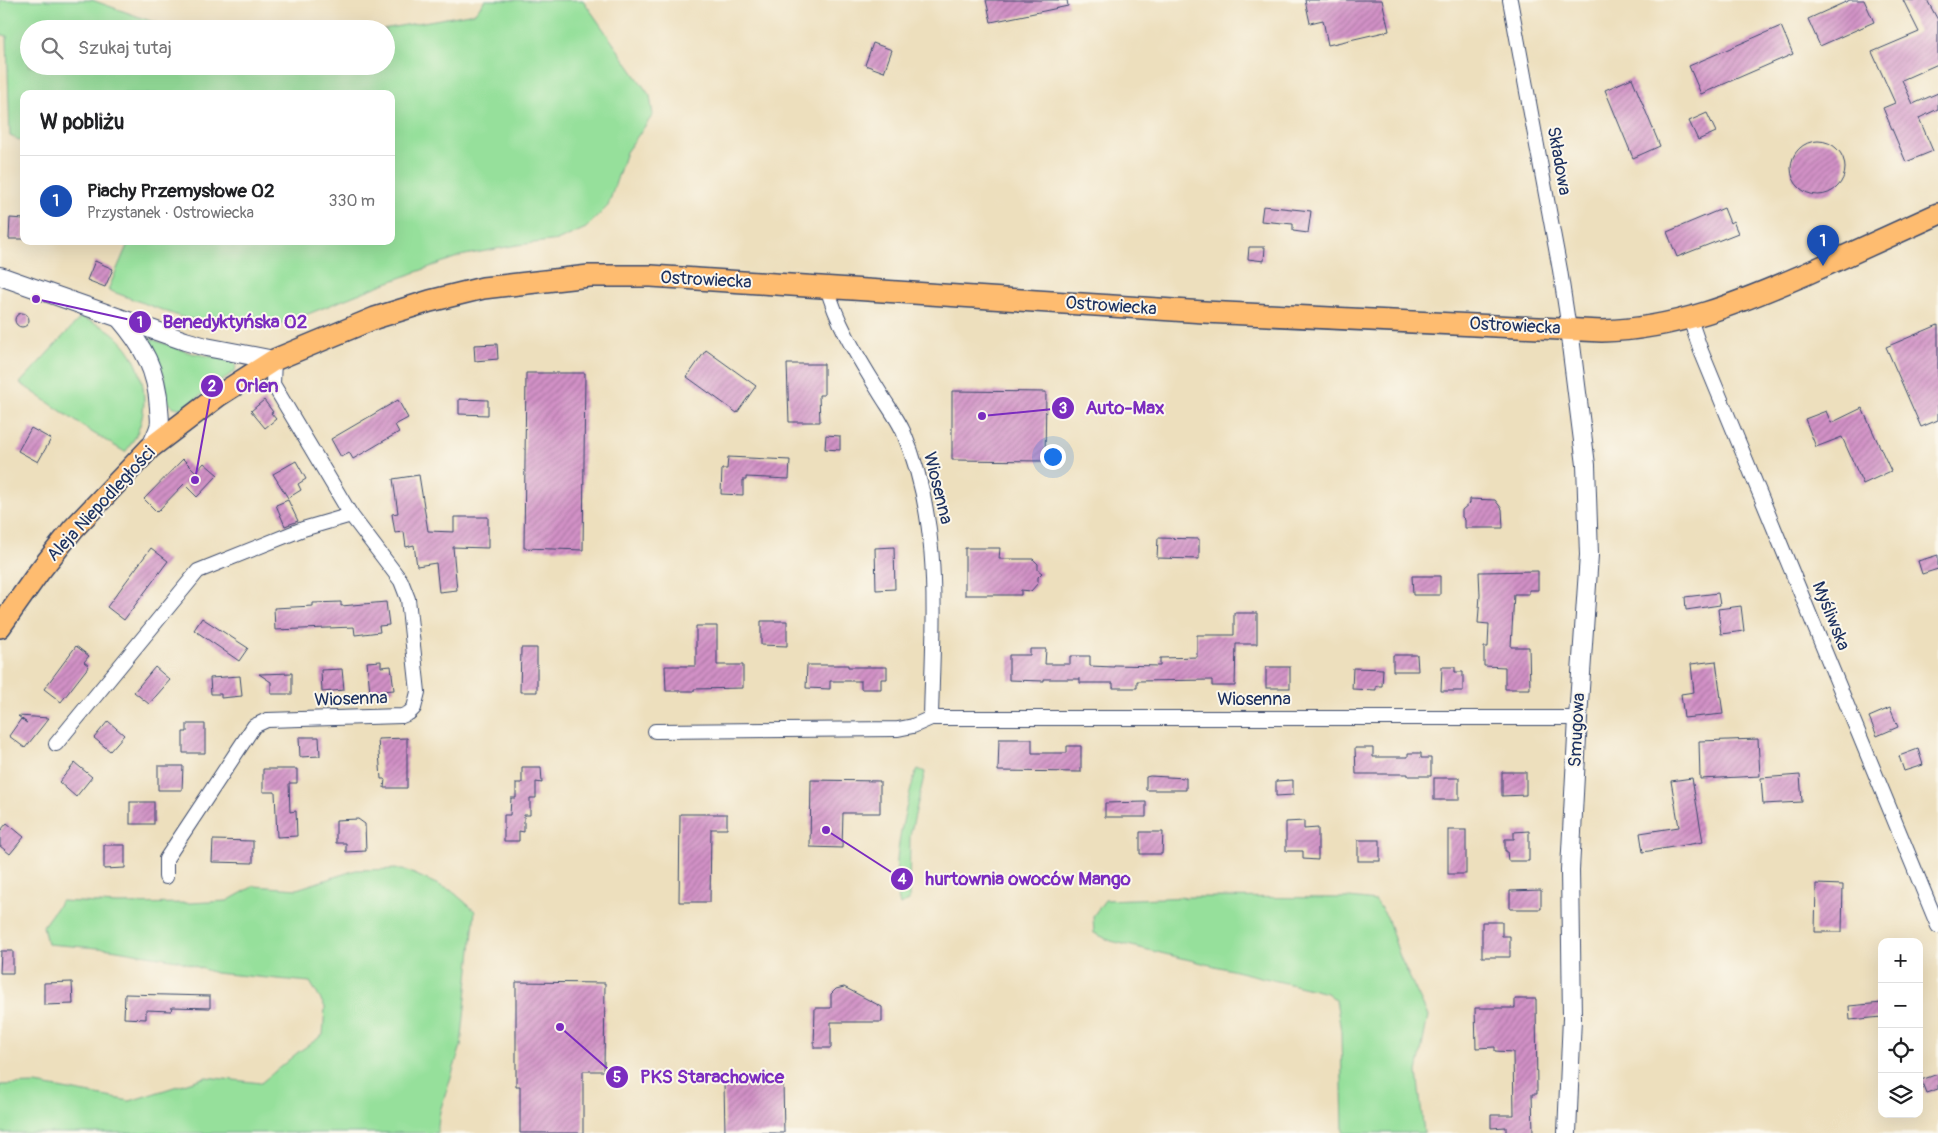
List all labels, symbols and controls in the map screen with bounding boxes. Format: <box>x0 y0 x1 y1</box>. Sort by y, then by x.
search box <box>20 20 395 75</box>
icon: search <box>38 34 66 62</box>
text: Szukaj tutaj <box>78 36 172 60</box>
text: W pobliżu <box>40 109 124 136</box>
street label: Składowa <box>1542 125 1576 197</box>
text: Piachy Przemysłowe 02 <box>87 179 275 203</box>
text: 1 <box>53 191 59 211</box>
text: 330 m <box>329 191 375 211</box>
text: Przystanek · Ostrowiecka <box>87 203 254 223</box>
pin: 1 <box>1807 225 1839 266</box>
street label: Ostrowiecka <box>660 266 752 294</box>
street label: Ostrowiecka <box>1065 291 1157 321</box>
callout: Benedyktyńska 02 <box>128 305 318 339</box>
text: Benedyktyńska 02 <box>163 310 308 334</box>
street label: Ostrowiecka <box>1469 312 1561 340</box>
text: 1 <box>137 313 143 332</box>
callout: Orlen <box>200 369 288 403</box>
text: Orlen <box>235 374 279 398</box>
text: 2 <box>208 377 216 396</box>
callout: Auto-Max <box>1050 391 1174 425</box>
text: Auto-Max <box>1085 396 1165 420</box>
text: 3 <box>1059 399 1067 418</box>
street label: Aleja Niepodległości <box>42 442 160 566</box>
your location <box>1040 444 1066 470</box>
street label: Wiosenna <box>918 450 958 526</box>
street label: Myśliwska <box>1807 578 1855 654</box>
street label: Wiosenna <box>314 686 388 712</box>
street label: Wiosenna <box>1217 688 1291 711</box>
street label: Smugowa <box>1564 692 1590 768</box>
callout: hurtownia owoców Mango <box>890 862 1140 896</box>
text: hurtownia owoców Mango <box>925 867 1131 891</box>
text: 4 <box>898 870 907 889</box>
map controls <box>1878 938 1923 1118</box>
button: + <box>1878 938 1923 983</box>
button: − <box>1878 983 1923 1028</box>
button: locate <box>1878 1028 1923 1073</box>
callout: PKS Starachowice <box>605 1060 794 1094</box>
text: PKS Starachowice <box>640 1065 785 1089</box>
text: 5 <box>613 1068 621 1087</box>
button: layers <box>1878 1073 1923 1118</box>

